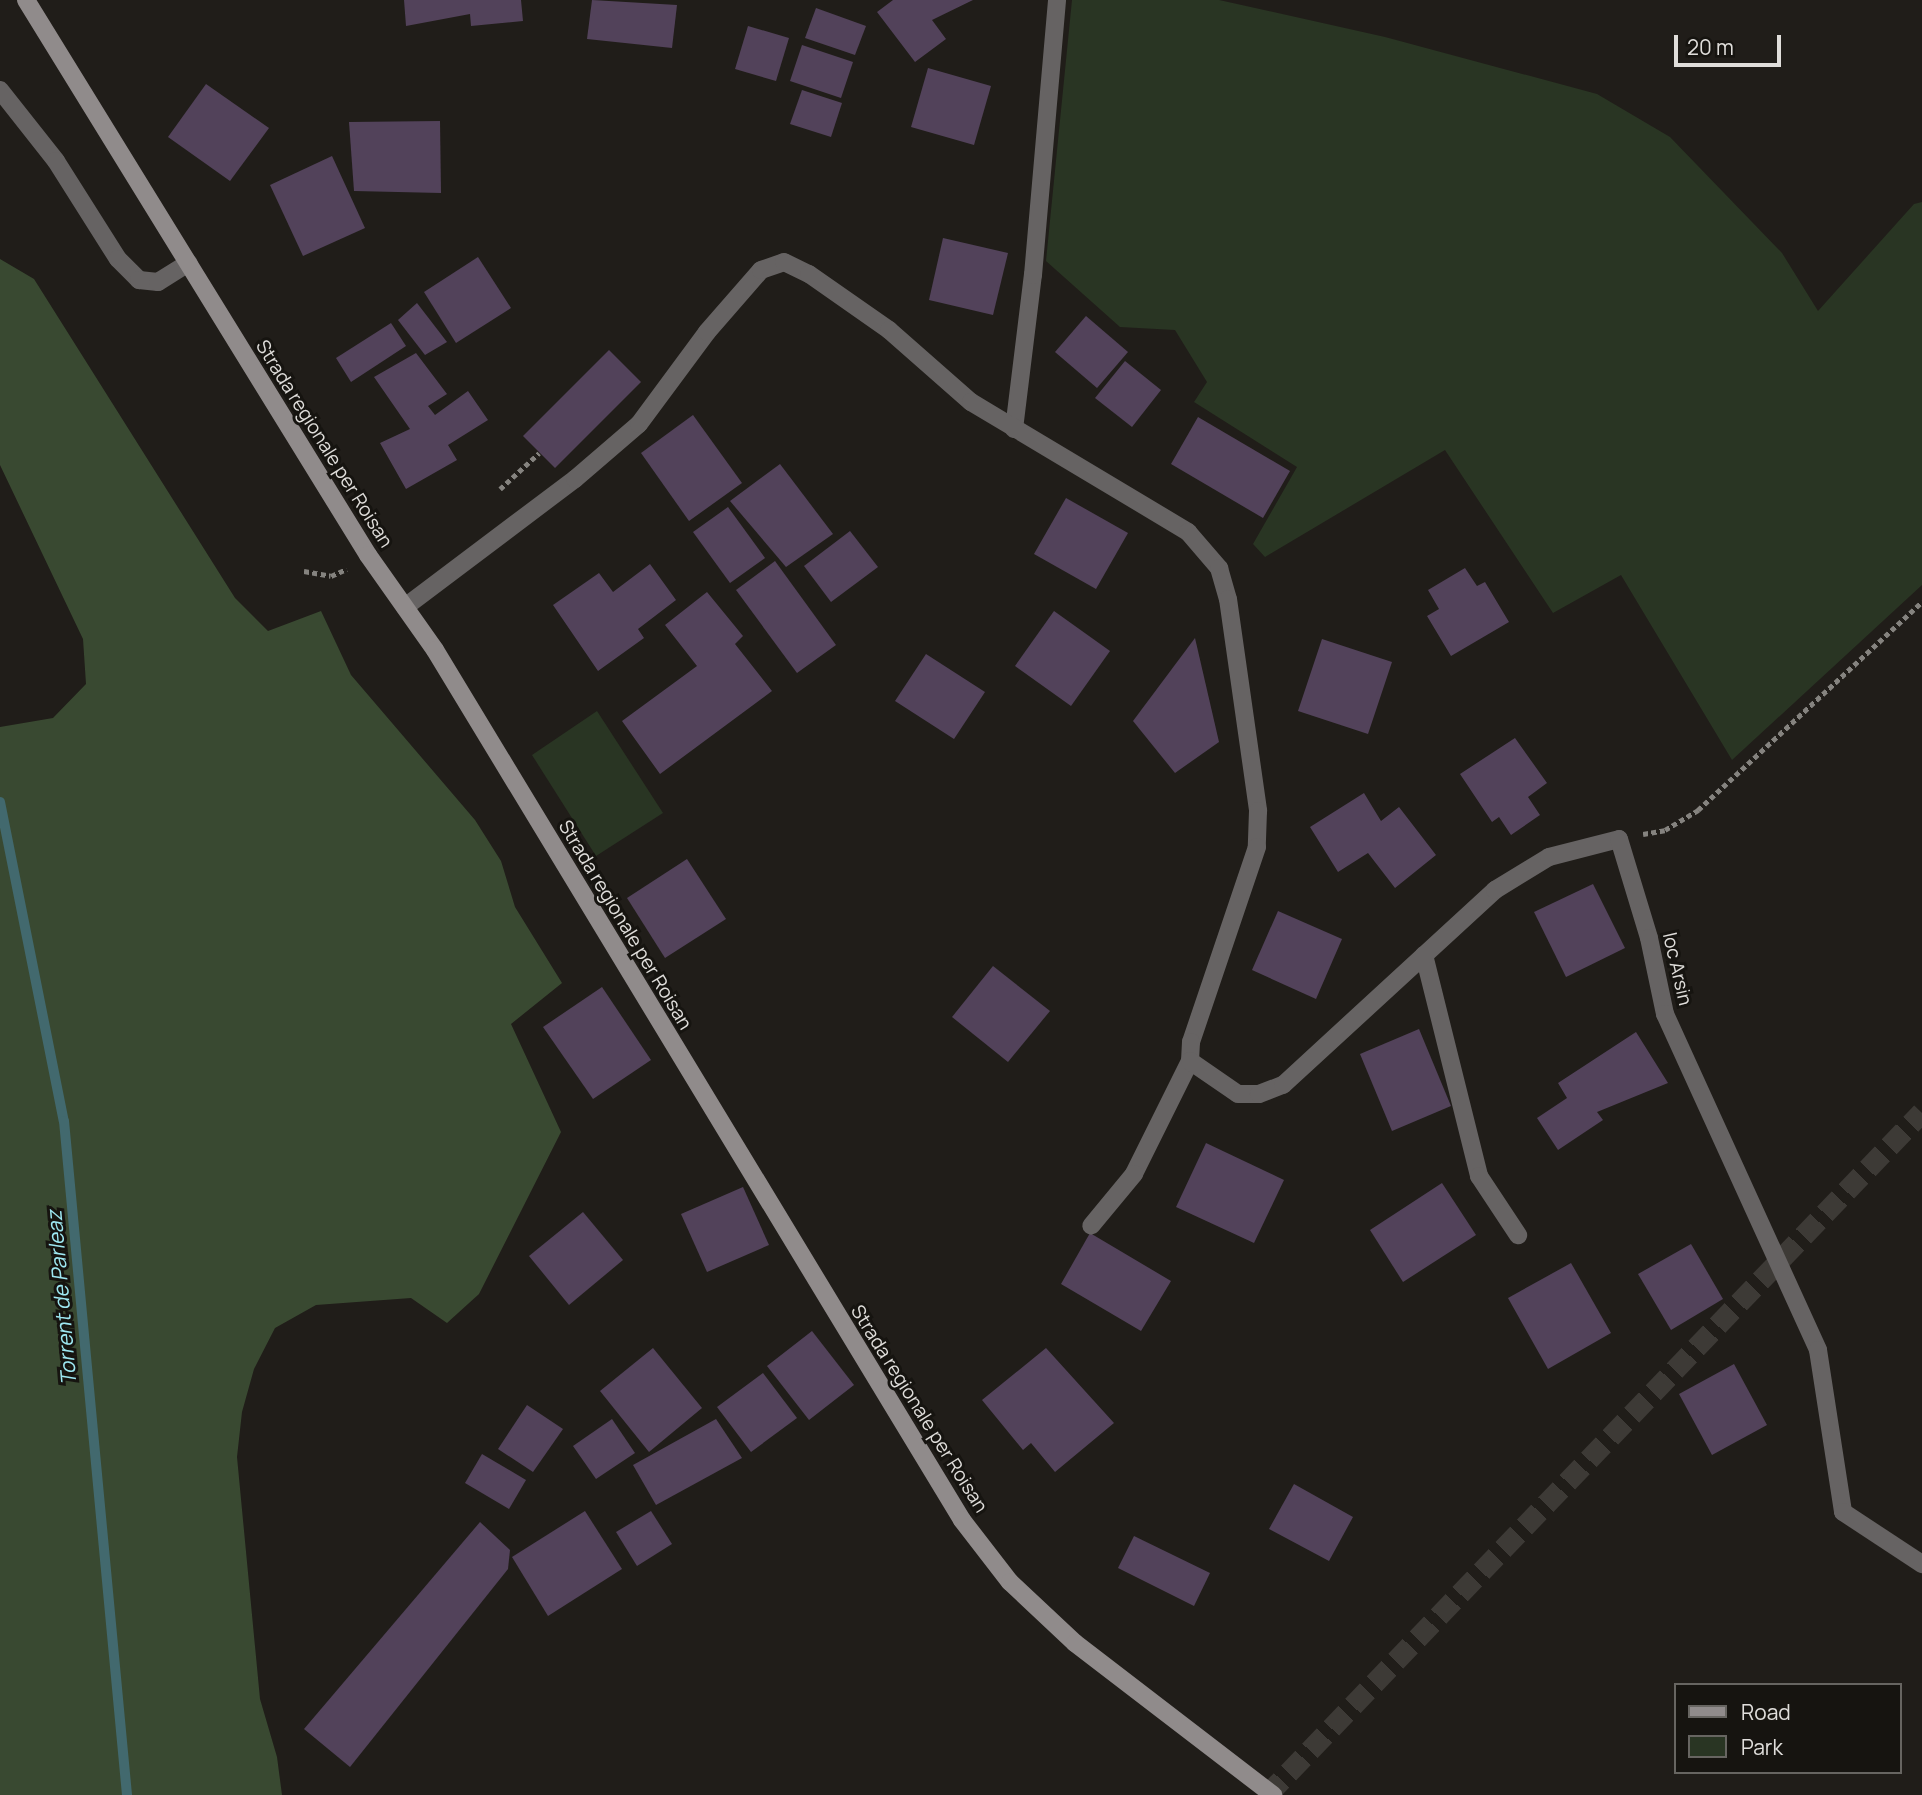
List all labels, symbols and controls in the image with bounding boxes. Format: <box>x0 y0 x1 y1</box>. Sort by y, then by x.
scale bar <box>1677 21 1784 65</box>
text: 20 m <box>1687 33 1734 61</box>
street label: Strada regionale per Roisan <box>251 336 397 552</box>
street label: Strada regionale per Roisan <box>553 816 697 1034</box>
street label: loc Arsin <box>1658 930 1696 1008</box>
water label: Torrent de Parleaz <box>41 1210 81 1386</box>
street label: Strada regionale per Roisan <box>846 1301 992 1517</box>
legend <box>1674 1683 1901 1774</box>
text: Road <box>1741 1698 1791 1726</box>
text: Park <box>1741 1733 1783 1761</box>

